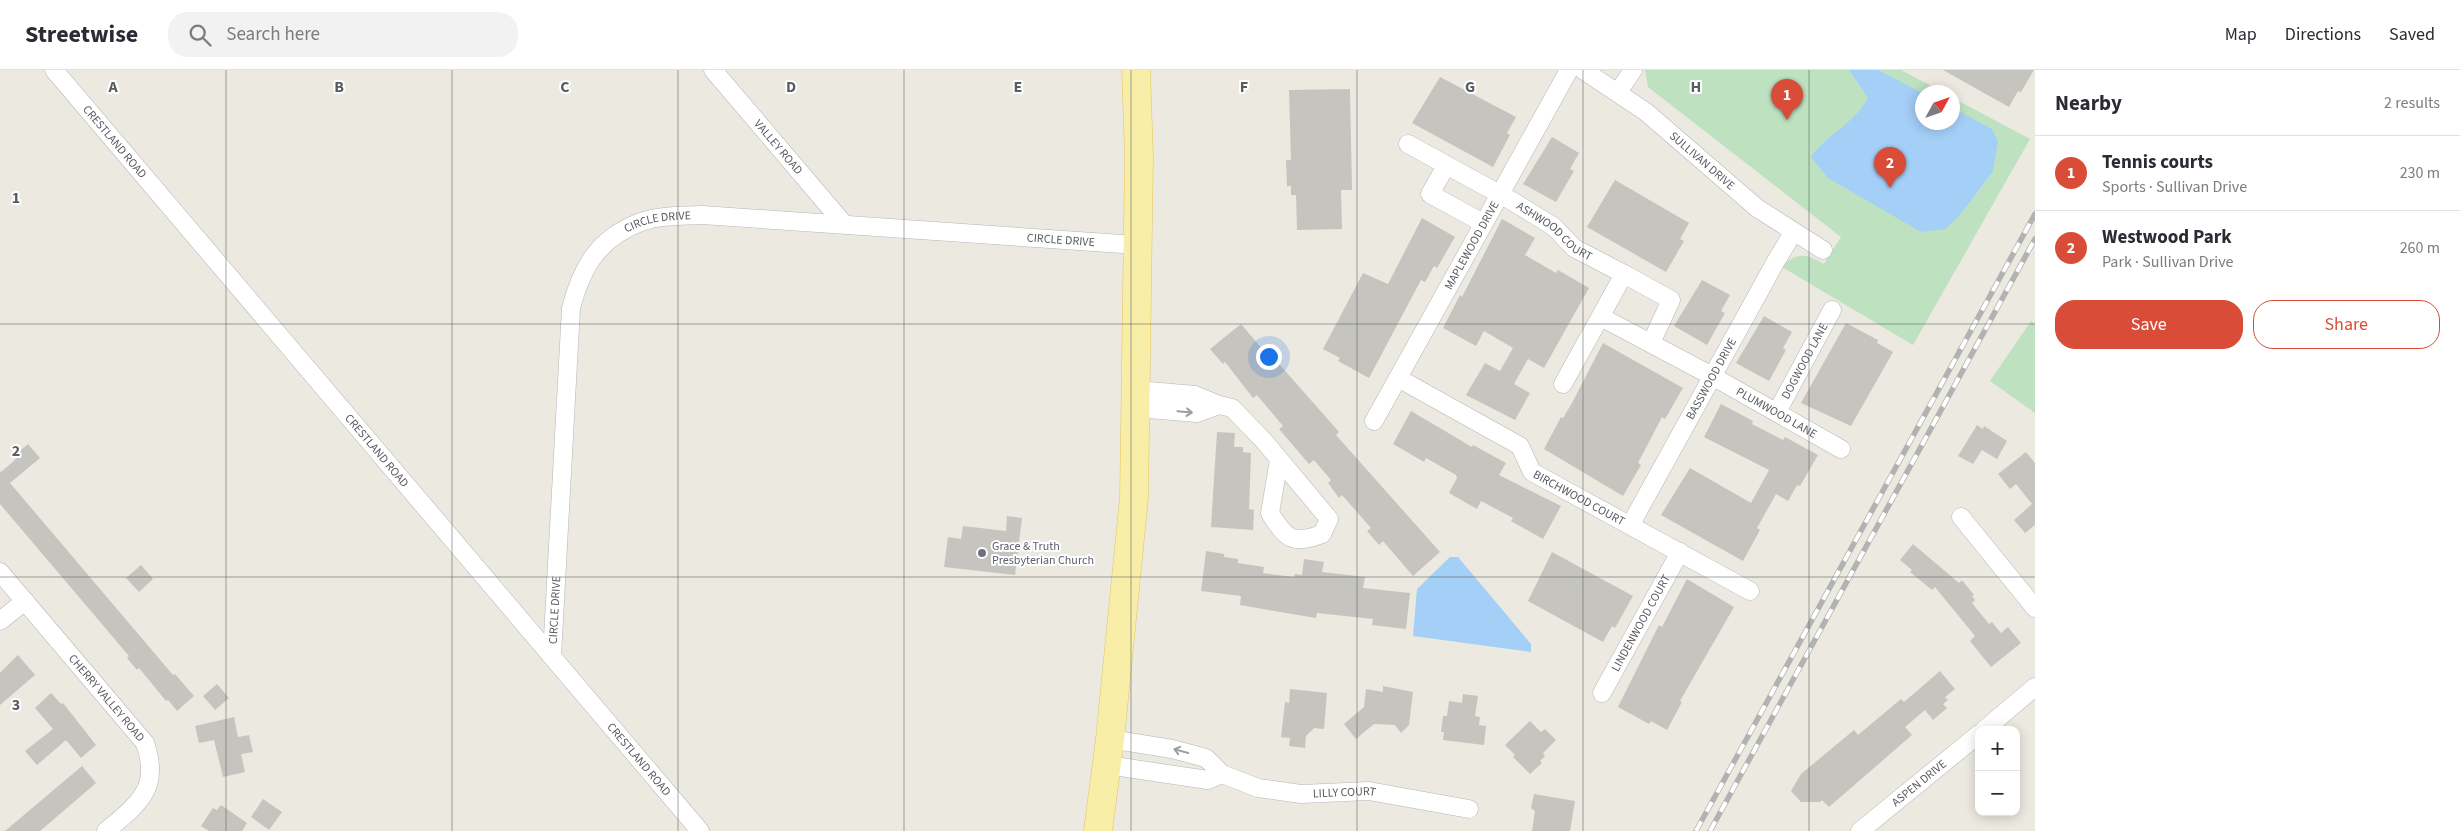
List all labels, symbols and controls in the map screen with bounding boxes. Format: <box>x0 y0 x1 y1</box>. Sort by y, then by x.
search box <box>168 12 518 57</box>
text: Streetwise <box>25 17 138 52</box>
icon: search <box>186 21 214 49</box>
text: Search here <box>226 21 320 48</box>
text: Map <box>2225 22 2257 47</box>
text: Directions <box>2285 22 2361 47</box>
text: Saved <box>2389 22 2435 47</box>
text: A <box>107 76 118 98</box>
text: B <box>334 76 344 98</box>
text: C <box>560 76 570 98</box>
text: D <box>786 76 796 98</box>
text: E <box>1014 76 1022 98</box>
text: F <box>1240 76 1248 98</box>
text: G <box>1465 76 1475 98</box>
text: H <box>1691 76 1701 98</box>
pin: 1 <box>1771 79 1803 120</box>
north arrow <box>1915 85 1960 130</box>
text: Nearby <box>2055 88 2122 118</box>
text: 2 results <box>2384 92 2440 114</box>
street label: CRESTLAND ROAD <box>79 101 151 182</box>
street label: VALLEY ROAD <box>750 116 807 178</box>
street label: SULLIVAN DRIVE <box>1666 127 1739 194</box>
pin: 2 <box>1874 147 1906 188</box>
text: Tennis courts <box>2102 149 2213 176</box>
text: 1 <box>2067 162 2075 184</box>
text: 230 m <box>2400 162 2440 184</box>
text: Sports · Sullivan Drive <box>2102 176 2247 198</box>
text: 1 <box>12 187 20 209</box>
street label: ASHWOOD COURT <box>1513 197 1596 265</box>
street label: MAPLEWOOD DRIVE <box>1440 198 1503 293</box>
street label: CIRCLE DRIVE <box>621 207 691 237</box>
text: Westwood Park <box>2102 224 2232 251</box>
street label: CIRCLE DRIVE <box>1026 229 1095 251</box>
text: 2 <box>2067 237 2075 259</box>
text: 260 m <box>2400 237 2440 259</box>
text: Park · Sullivan Drive <box>2102 251 2233 273</box>
button: Save <box>2055 300 2243 349</box>
button: Share <box>2253 300 2440 349</box>
street label: DOGWOOD LANE <box>1777 320 1832 402</box>
street label: BASSWOOD DRIVE <box>1682 335 1741 423</box>
your location <box>1256 344 1282 370</box>
street label: PLUMWOOD LANE <box>1733 383 1820 442</box>
one-way arrow <box>1176 407 1192 416</box>
street label: CRESTLAND ROAD <box>341 410 413 491</box>
text: 2 <box>12 440 20 462</box>
street label: BIRCHWOOD COURT <box>1530 466 1629 530</box>
place label: Grace & Truth Presbyterian Church <box>992 538 1094 569</box>
marker: Grace & Truth Presbyterian Church <box>976 547 988 559</box>
street label: LINDENWOOD COURT <box>1607 571 1675 675</box>
street label: CIRCLE DRIVE <box>544 576 565 645</box>
street label: CHERRY VALLEY ROAD <box>65 650 149 745</box>
text: 3 <box>12 694 20 716</box>
street label: CRESTLAND ROAD <box>603 719 675 799</box>
map controls <box>1975 726 2020 816</box>
button: + <box>1975 726 2020 771</box>
one-way arrow <box>1174 746 1190 755</box>
street label: ASPEN DRIVE <box>1888 755 1950 810</box>
button: − <box>1975 771 2020 816</box>
street label: LILLY COURT <box>1312 782 1378 802</box>

